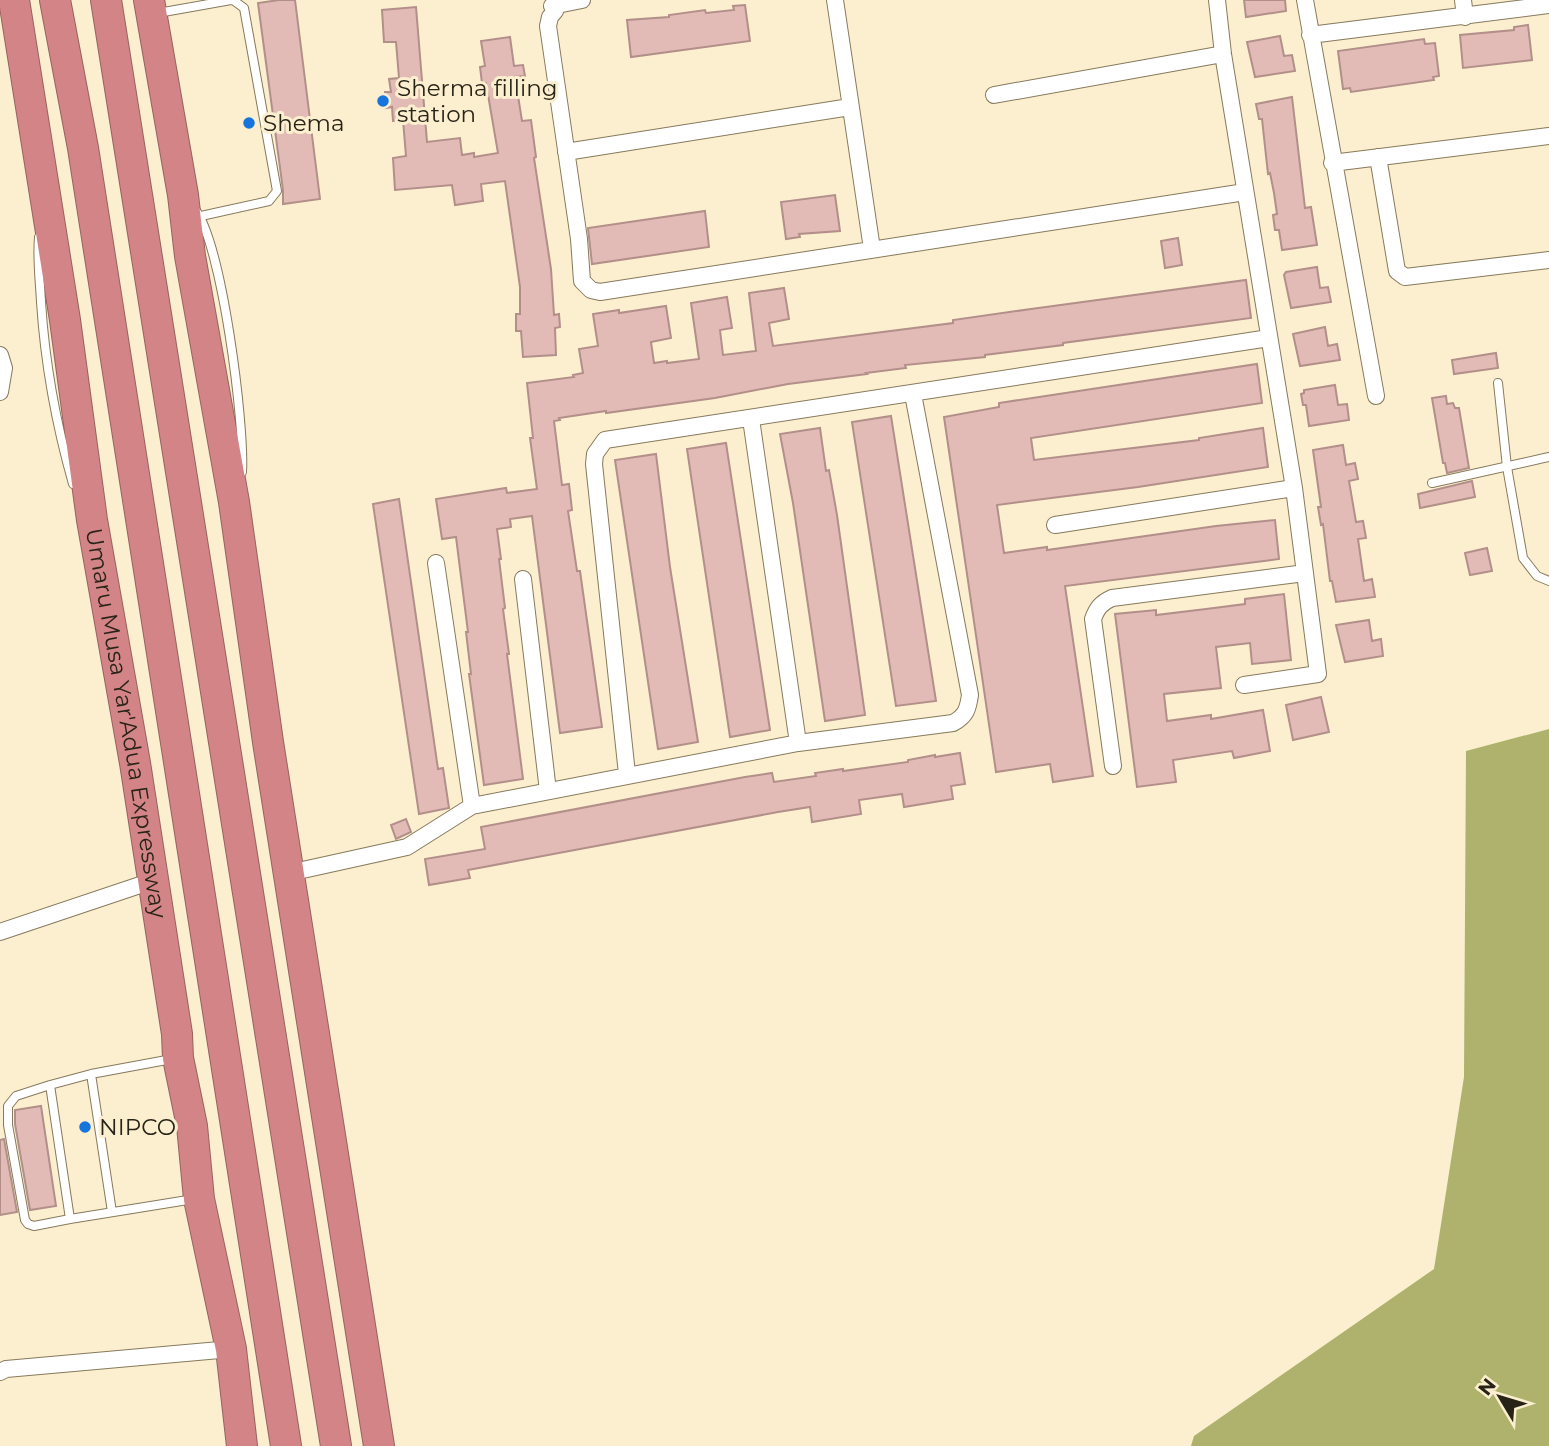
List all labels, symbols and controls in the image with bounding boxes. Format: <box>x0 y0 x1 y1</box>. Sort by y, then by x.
place label: Sherma filling station <box>397 74 558 128</box>
marker: Sherma filling station <box>375 93 391 109</box>
place label: Shema <box>263 109 345 137</box>
marker: Shema <box>241 115 257 131</box>
street label: Umaru Musa Yar'Adua Expressway <box>80 526 173 921</box>
place label: NIPCO <box>99 1113 176 1141</box>
marker: NIPCO <box>77 1119 93 1135</box>
north arrow <box>1465 1362 1535 1432</box>
text: N <box>1473 1374 1501 1400</box>

